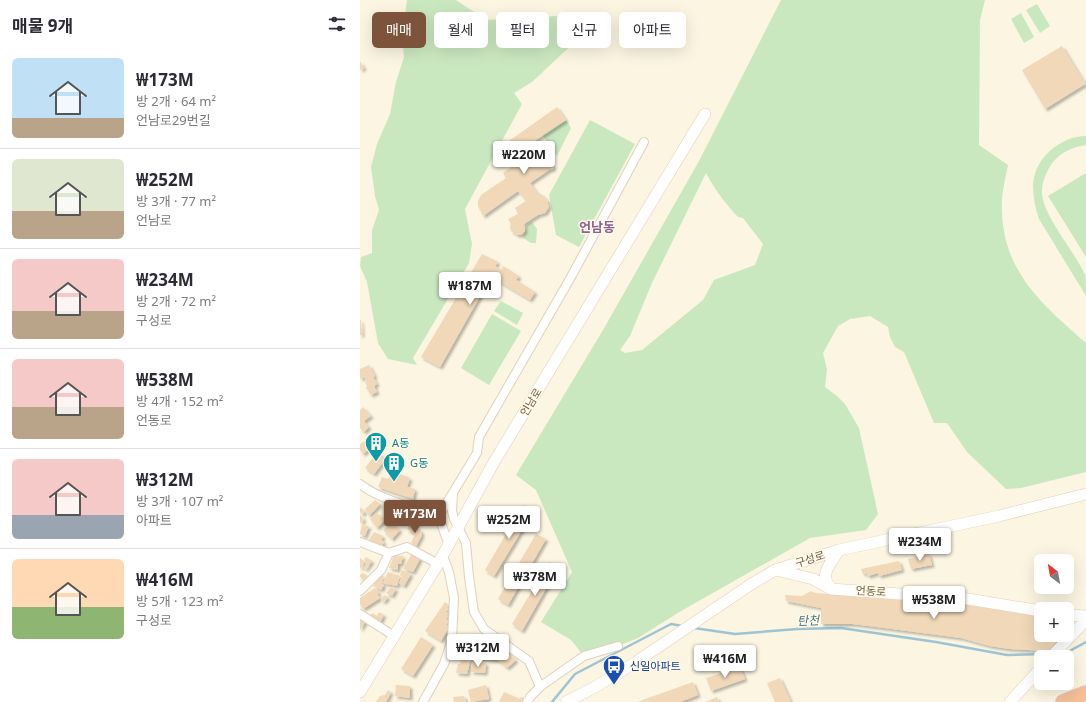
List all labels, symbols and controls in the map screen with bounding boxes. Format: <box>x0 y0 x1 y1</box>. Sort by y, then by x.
chip: 매매 <box>372 12 426 48</box>
chip: 월세 <box>434 12 488 48</box>
chip: 필터 <box>496 12 549 48</box>
chip: 신규 <box>557 12 611 48</box>
chip: 아파트 <box>619 12 686 48</box>
icon: filters <box>326 13 348 35</box>
text: 매물 9개 <box>12 14 73 37</box>
text: ₩173M <box>136 68 194 91</box>
icon: home <box>44 74 92 122</box>
text: 방 2개 · 64 m² <box>136 92 216 110</box>
text: 언남로29번길 <box>136 111 211 129</box>
pin: ₩220M <box>496 141 552 175</box>
text: ₩220M <box>502 145 546 163</box>
text: ₩252M <box>136 168 194 191</box>
icon: home <box>44 175 92 223</box>
text: 방 3개 · 77 m² <box>136 192 216 210</box>
text: 언남로 <box>136 211 172 229</box>
district label: 언남동 <box>579 218 615 236</box>
text: ₩234M <box>136 268 194 291</box>
pin: ₩187M <box>442 272 498 306</box>
icon: home <box>44 275 92 323</box>
text: ₩187M <box>448 276 492 294</box>
text: 방 2개 · 72 m² <box>136 292 216 310</box>
text: 구성로 <box>136 311 172 329</box>
text: ₩538M <box>136 368 194 391</box>
icon: home <box>44 375 92 423</box>
street label: 언남로 <box>516 385 545 419</box>
text: 방 4개 · 152 m² <box>136 392 223 410</box>
text: 언동로 <box>136 411 172 429</box>
building icon: A동 <box>363 430 389 463</box>
place label: A동 <box>392 435 409 450</box>
building icon: G동 <box>381 450 407 483</box>
place label: G동 <box>410 455 428 470</box>
text: ₩312M <box>136 468 194 491</box>
icon: home <box>44 475 92 523</box>
text: 방 3개 · 107 m² <box>136 492 223 510</box>
pin: ₩173M <box>387 500 443 534</box>
text: ₩173M <box>393 504 437 522</box>
pin: ₩252M <box>481 506 537 540</box>
text: ₩252M <box>487 510 531 528</box>
text: 아파트 <box>136 511 172 529</box>
pin: ₩234M <box>892 528 948 562</box>
text: ₩234M <box>898 532 942 550</box>
street label: 구성로 <box>793 547 827 570</box>
north arrow <box>1034 554 1074 594</box>
map controls <box>1034 554 1074 690</box>
pin: ₩378M <box>507 563 563 597</box>
text: ₩378M <box>513 567 557 585</box>
text: ₩416M <box>136 568 194 591</box>
icon: home <box>44 575 92 623</box>
street label: 언동로 <box>855 582 887 599</box>
pin: ₩538M <box>906 586 962 620</box>
text: ₩538M <box>912 590 956 608</box>
text: 방 5개 · 123 m² <box>136 592 223 610</box>
button: + <box>1034 602 1074 642</box>
text: 구성로 <box>136 611 172 629</box>
water label: 탄천 <box>796 611 821 630</box>
pin: ₩312M <box>450 634 506 668</box>
text: ₩312M <box>456 638 500 656</box>
pin: ₩416M <box>697 645 753 679</box>
text: ₩416M <box>703 649 747 667</box>
button: − <box>1034 650 1074 690</box>
bus stop icon: 신일아파트 <box>601 653 627 686</box>
place label: 신일아파트 <box>630 658 681 673</box>

